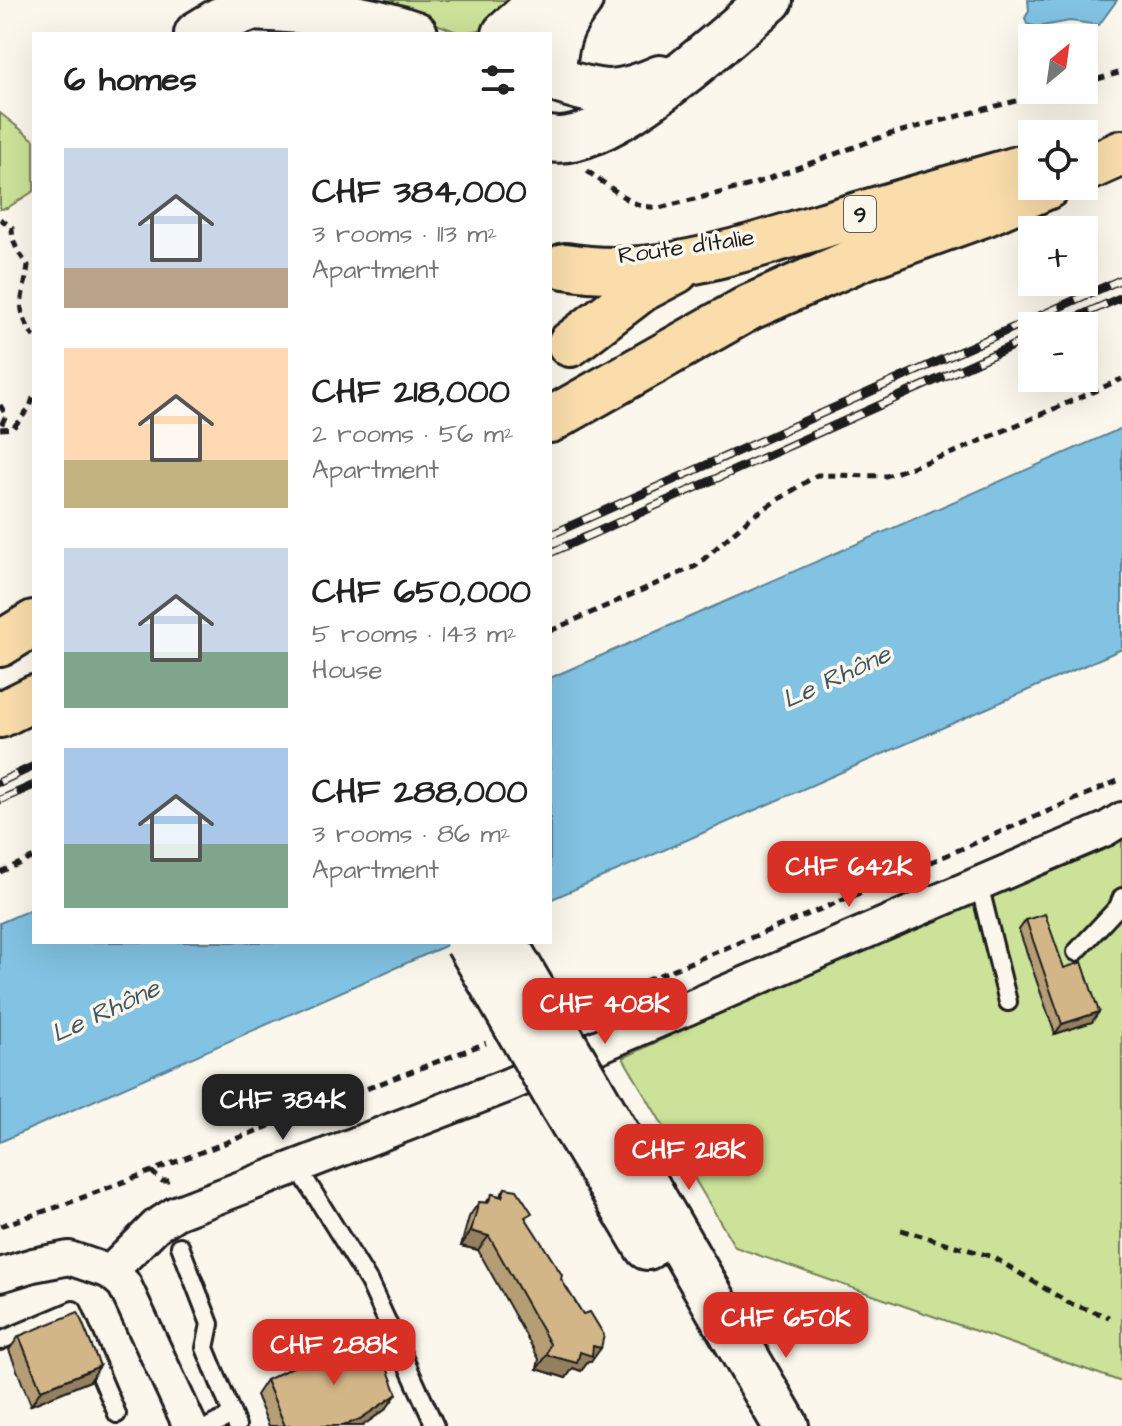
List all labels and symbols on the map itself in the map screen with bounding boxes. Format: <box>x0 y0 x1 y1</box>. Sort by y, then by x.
north arrow <box>1018 24 1098 104</box>
road number: 9 <box>844 196 876 232</box>
street label: Route d'Italie <box>616 221 756 273</box>
water label: Le Rhône <box>776 635 898 718</box>
pin: CHF 642K <box>766 841 932 909</box>
water label: Le Rhône <box>45 969 167 1052</box>
pin: CHF 408K <box>522 978 688 1046</box>
pin: CHF 384K <box>200 1074 366 1142</box>
pin: CHF 218K <box>606 1124 772 1192</box>
pin: CHF 650K <box>703 1292 869 1360</box>
pin: CHF 288K <box>251 1319 417 1387</box>

